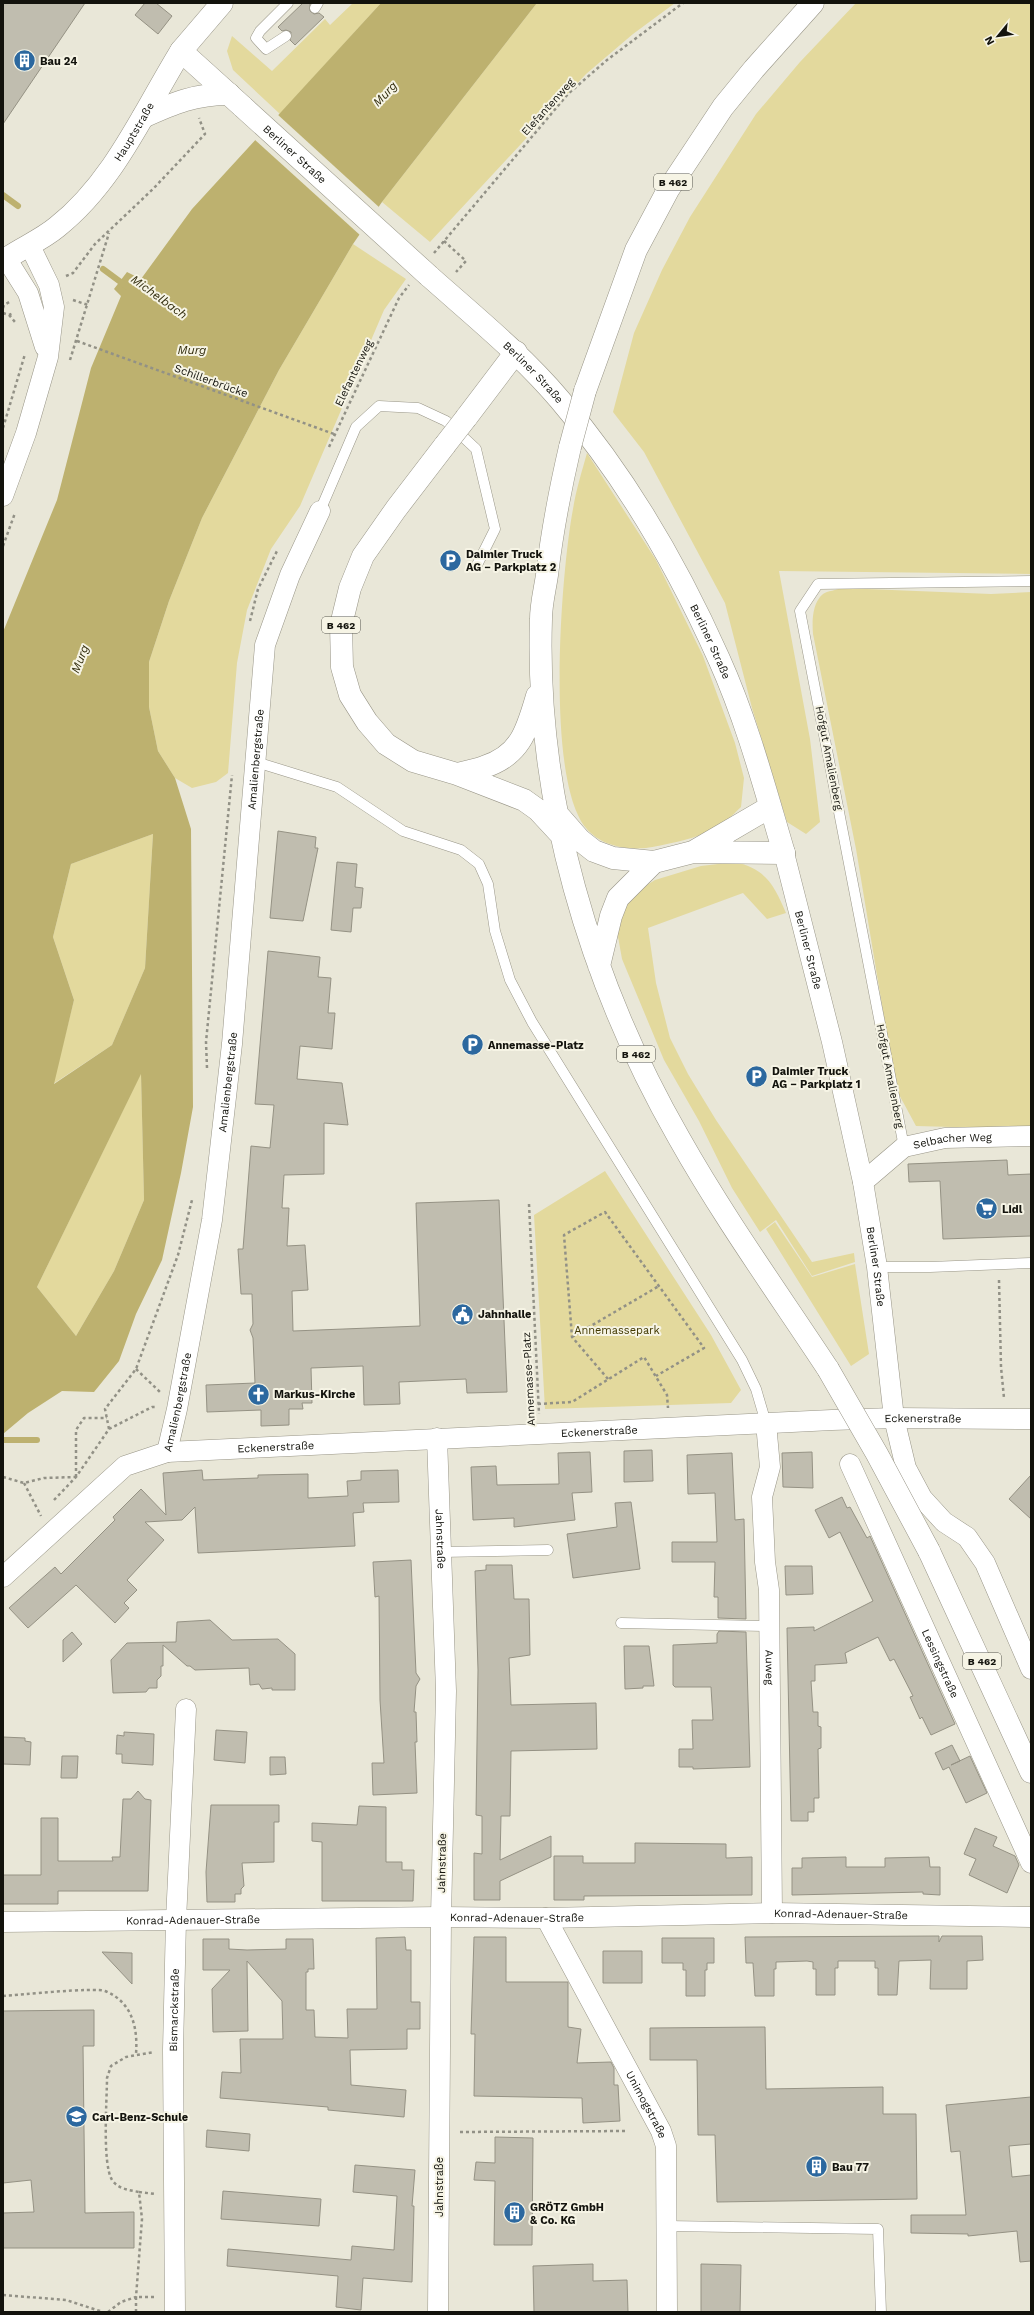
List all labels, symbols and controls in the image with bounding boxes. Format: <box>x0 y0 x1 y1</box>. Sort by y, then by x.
north arrow <box>978 16 1018 56</box>
text: N <box>982 34 997 47</box>
building icon: Bau 24 <box>12 48 38 74</box>
place label: Bau 24 <box>40 55 77 68</box>
street label: Elefantenweg <box>519 76 577 138</box>
water label: Murg <box>370 79 400 109</box>
street label: Hauptstraße <box>111 100 157 164</box>
street label: Berliner Straße <box>260 122 329 186</box>
road number: B 462 <box>654 174 692 190</box>
water label: Michelbach <box>128 272 190 322</box>
street label: Elefantenweg <box>332 337 376 408</box>
street label: Berliner Straße <box>501 339 566 406</box>
water label: Murg <box>178 343 206 357</box>
street label: Schillerbrücke <box>172 362 250 400</box>
parking icon: Daimler Truck AG − Parkplatz 2 <box>437 547 463 573</box>
place label: Daimler Truck AG − Parkplatz 2 <box>466 548 557 574</box>
street label: Berliner Straße <box>688 602 733 681</box>
road number: B 462 <box>322 617 360 633</box>
water label: Murg <box>68 643 92 675</box>
street label: Hofgut Amalienberg <box>813 705 846 811</box>
street label: Amalienbergstraße <box>245 709 266 810</box>
street label: Berliner Straße <box>792 909 825 991</box>
street label: Hofgut Amalienberg <box>874 1023 907 1129</box>
street label: Amalienbergstraße <box>215 1032 239 1133</box>
parking icon: Annemasse-Platz <box>459 1032 485 1058</box>
place label: Annemasse-Platz <box>488 1039 584 1052</box>
road number: B 462 <box>617 1046 655 1062</box>
parking icon: Daimler Truck AG − Parkplatz 1 <box>744 1064 770 1090</box>
place label: Daimler Truck AG − Parkplatz 1 <box>772 1065 860 1091</box>
street label: Selbacher Weg <box>912 1130 992 1151</box>
supermarket icon: Lidl <box>973 1196 999 1222</box>
place label: Lidl <box>1002 1203 1023 1216</box>
street label: Berliner Straße <box>864 1225 888 1307</box>
public building icon: Jahnhalle <box>449 1301 475 1327</box>
place label: Jahnhalle <box>478 1308 531 1321</box>
park label: Annemassepark <box>574 1324 660 1337</box>
street label: Annemasse-Platz <box>520 1332 538 1426</box>
street label: Amalienbergstraße <box>161 1351 194 1453</box>
church icon: Markus-Kirche <box>246 1381 272 1407</box>
place label: Markus-Kirche <box>274 1388 355 1401</box>
street label: Eckenerstraße <box>884 1411 962 1425</box>
street label: Eckenerstraße <box>561 1423 638 1440</box>
street label: Eckenerstraße <box>237 1438 314 1455</box>
street label: Jahnstraße <box>433 1509 448 1569</box>
street label: Lessingstraße <box>919 1627 962 1700</box>
street label: Auweg <box>763 1650 776 1685</box>
road number: B 462 <box>963 1653 1001 1669</box>
street label: Jahnstraße <box>435 1833 449 1893</box>
street label: Konrad-Adenauer-Straße <box>774 1907 908 1922</box>
street label: Konrad-Adenauer-Straße <box>450 1911 584 1925</box>
street label: Konrad-Adenauer-Straße <box>126 1913 260 1927</box>
street label: Bismarckstraße <box>166 1968 181 2052</box>
street label: Unimogstraße <box>623 2069 669 2140</box>
school or university icon: Carl-Benz-Schule <box>64 2104 90 2130</box>
place label: Carl-Benz-Schule <box>92 2111 188 2124</box>
building icon: Bau 77 <box>803 2154 829 2180</box>
street label: Jahnstraße <box>433 2157 446 2217</box>
place label: Bau 77 <box>832 2161 869 2174</box>
building icon: GRÖTZ GmbH & Co. KG <box>501 2200 527 2226</box>
place label: GRÖTZ GmbH & Co. KG <box>530 2201 604 2227</box>

